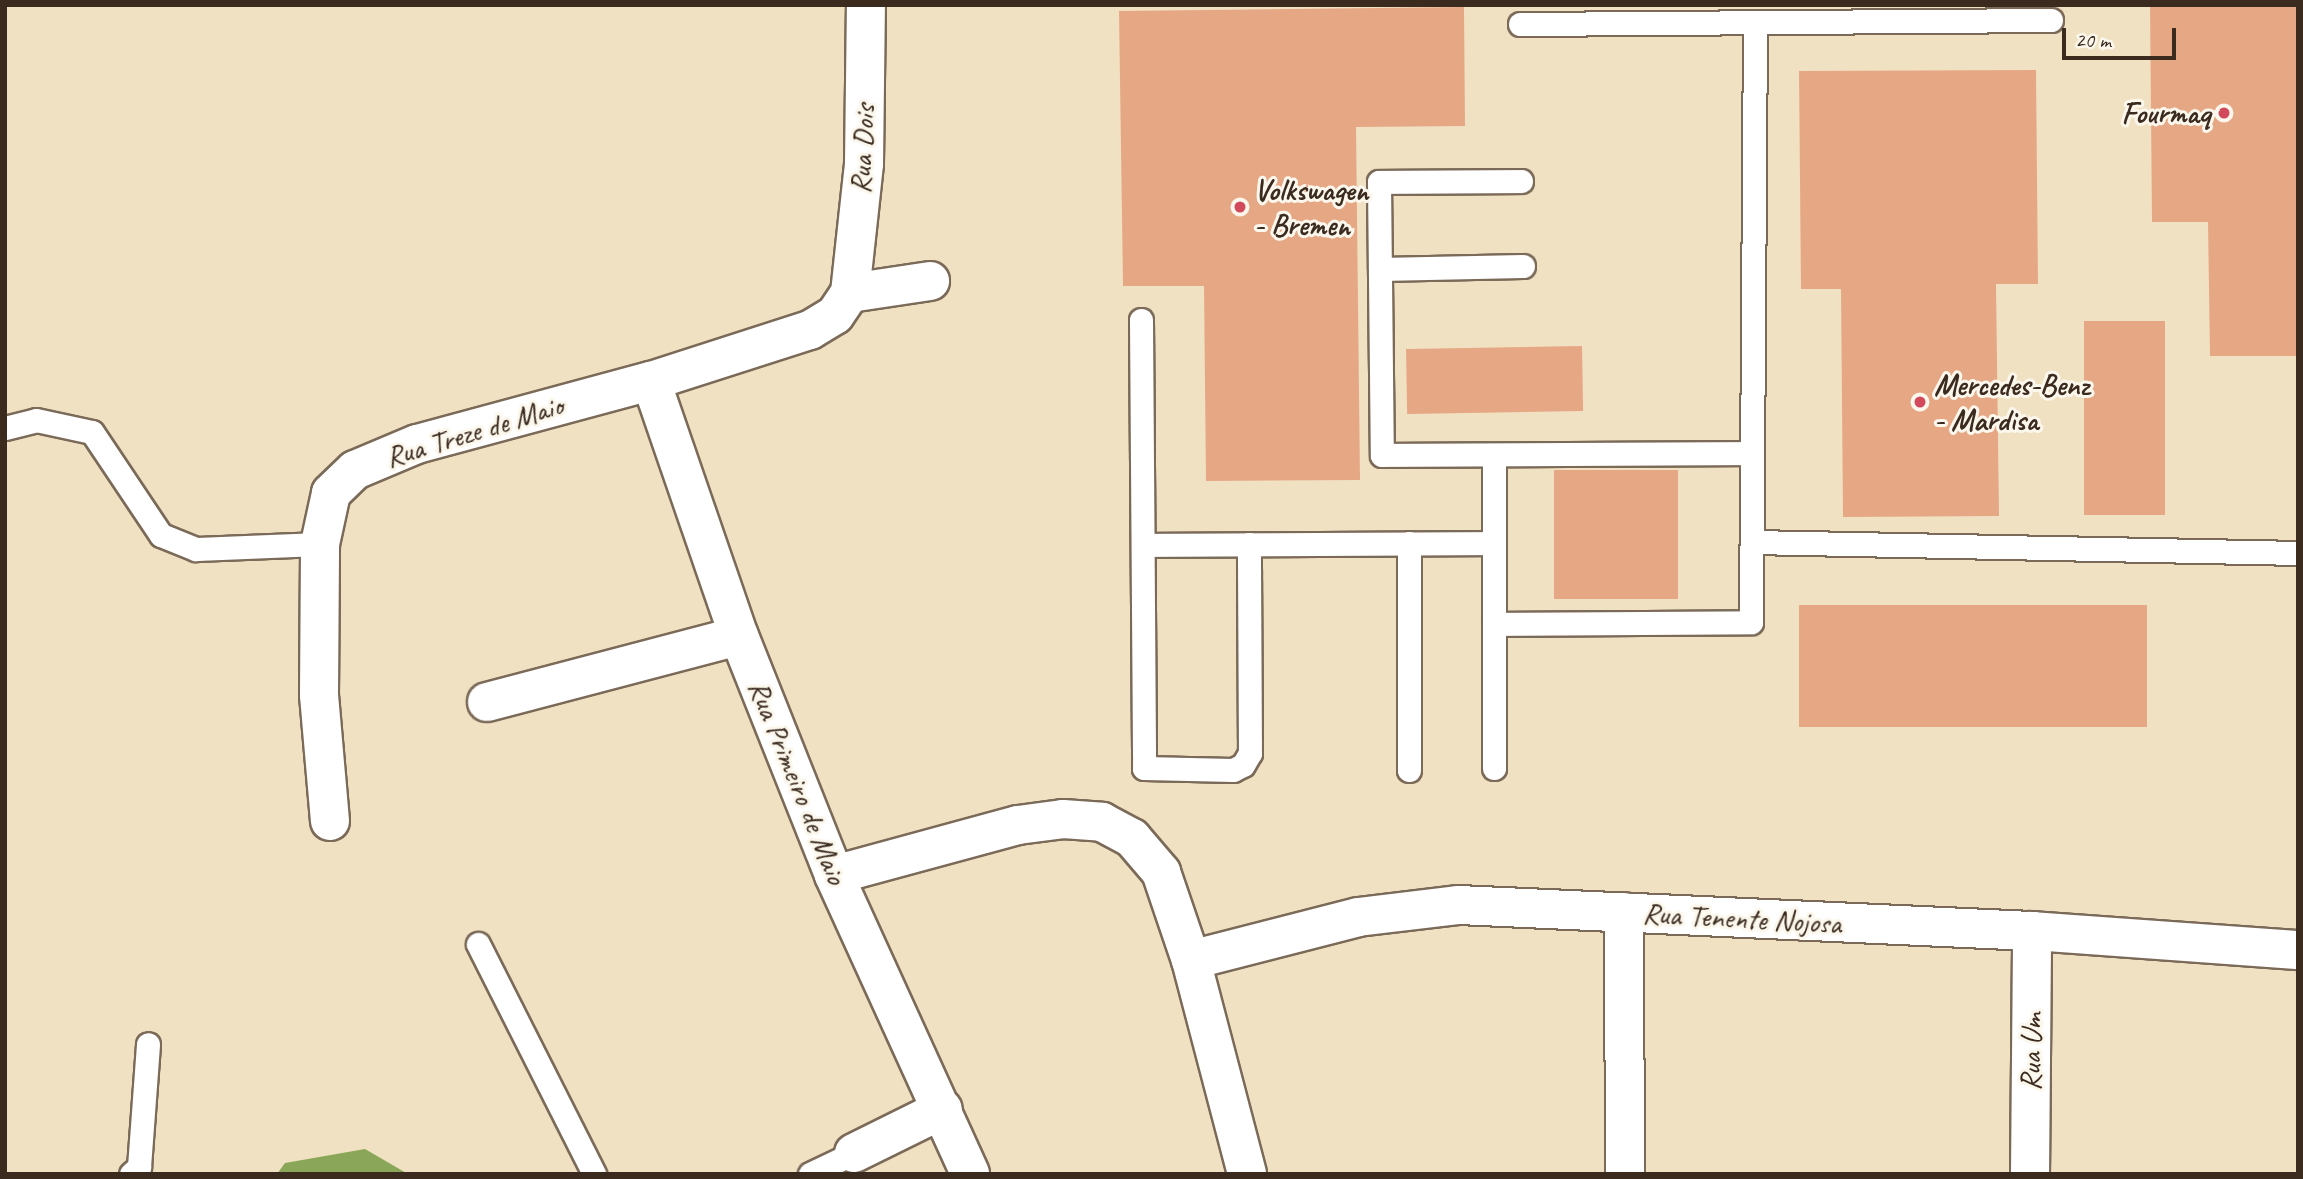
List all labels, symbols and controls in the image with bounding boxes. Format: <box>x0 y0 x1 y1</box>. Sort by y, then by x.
scale bar <box>2065 14 2179 58</box>
text: 20 m <box>2075 27 2111 53</box>
place label: Fourmaq <box>2122 95 2210 131</box>
street label: Rua Dois <box>842 103 882 195</box>
marker: Fourmaq <box>2216 105 2232 121</box>
place label: Volkswagen - Bremen <box>1254 172 1368 242</box>
marker: Volkswagen - Bremen <box>1232 199 1248 215</box>
place label: Mercedes-Benz - Mardisa <box>1934 367 2089 438</box>
street label: Rua Treze de Maio <box>381 387 567 475</box>
marker: Mercedes-Benz - Mardisa <box>1912 394 1928 410</box>
street label: Rua Primeiro de Maio <box>740 674 856 890</box>
street label: Rua Tenente Nojosa <box>1642 895 1842 941</box>
street label: Rua Um <box>2012 1013 2050 1091</box>

